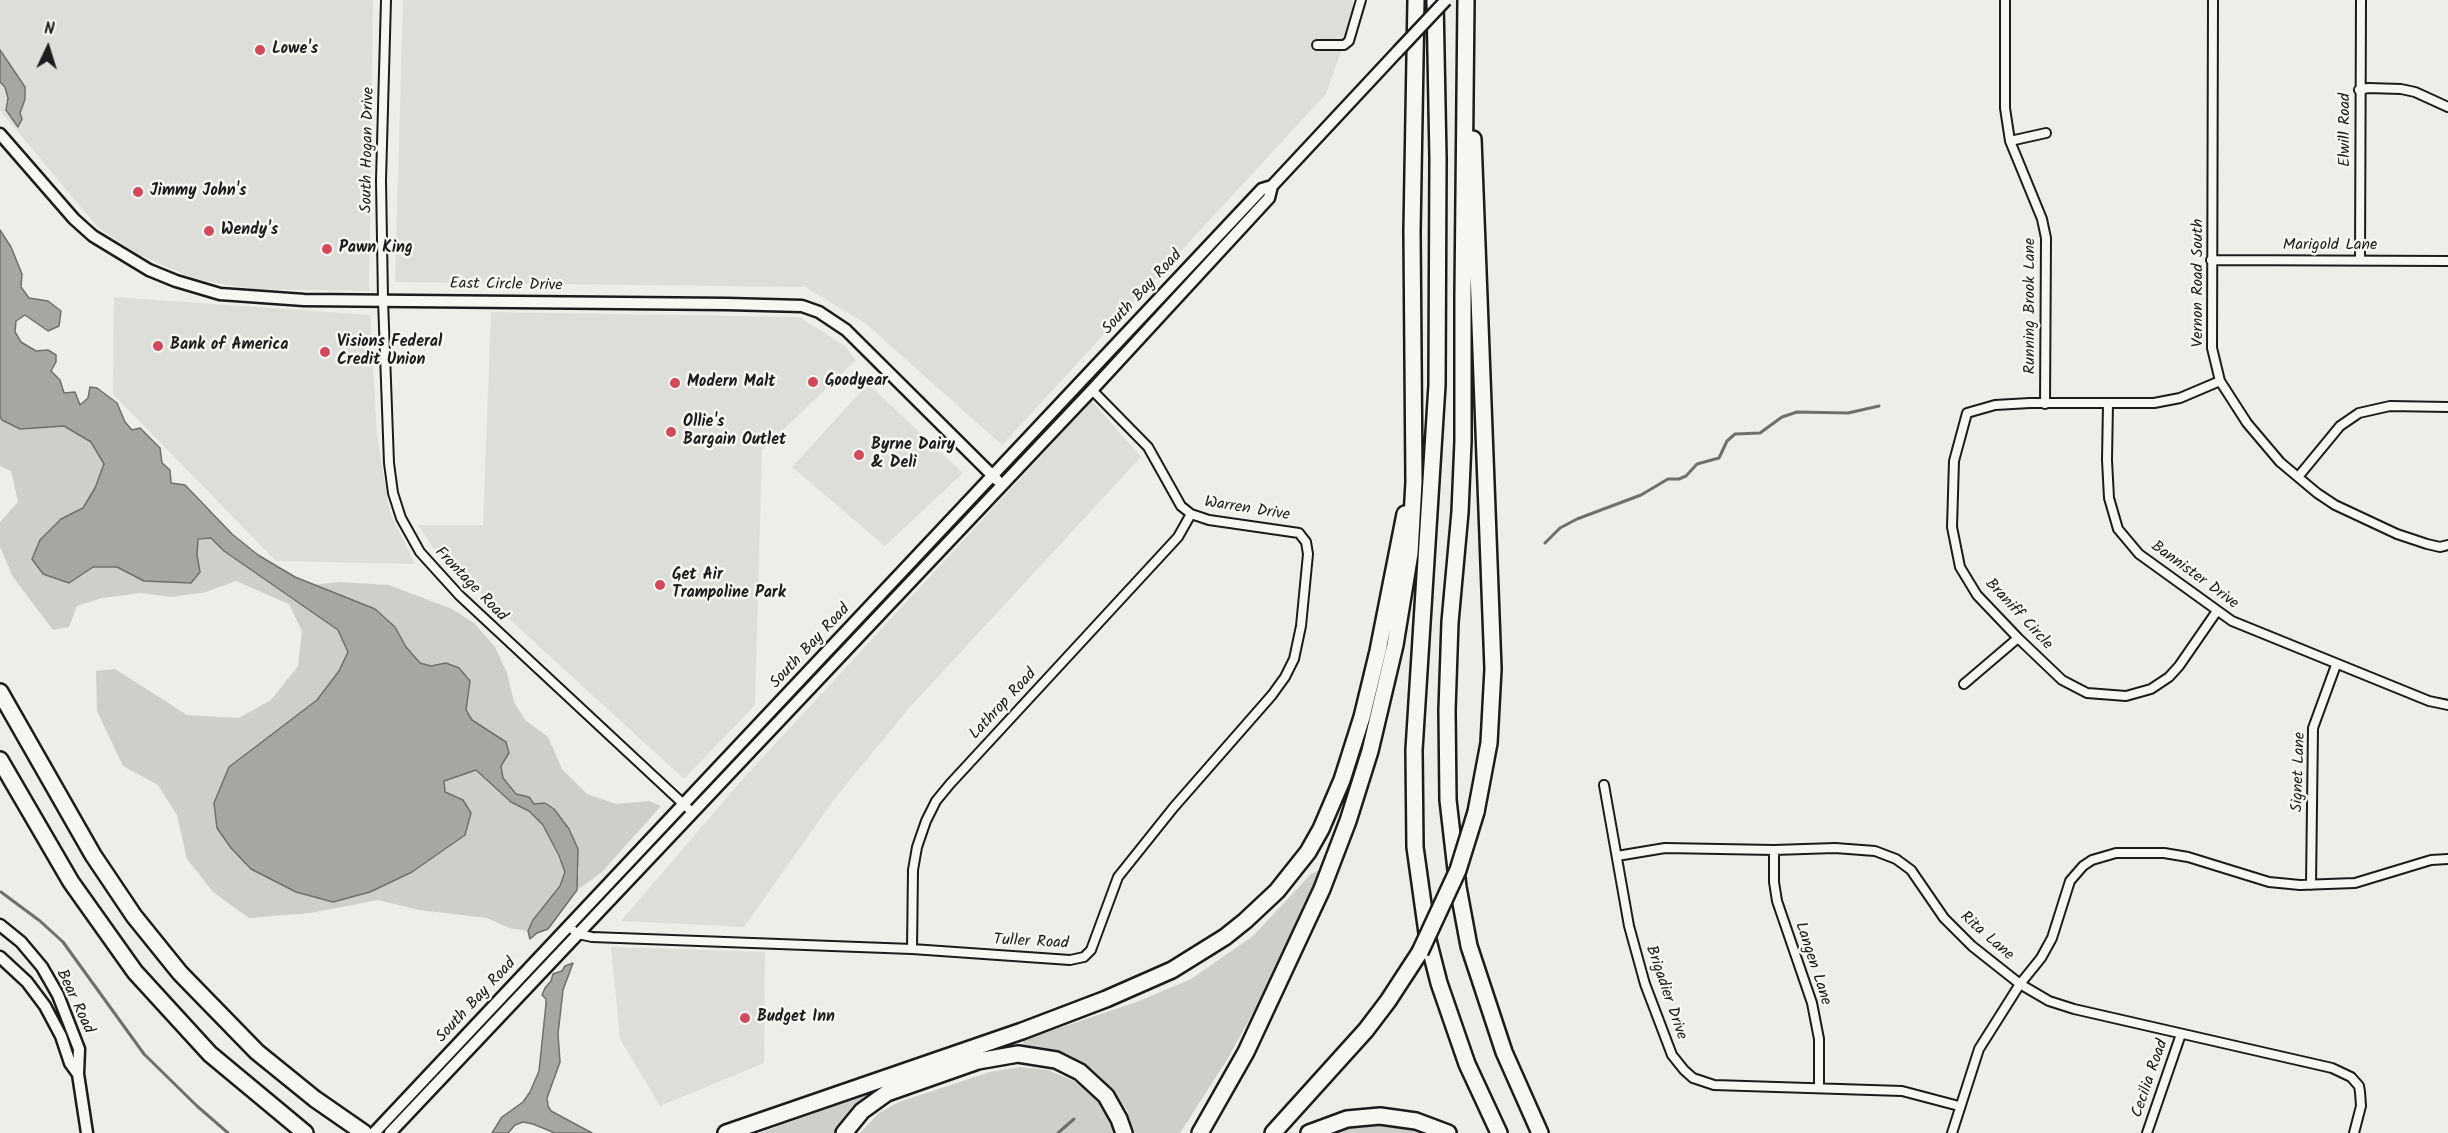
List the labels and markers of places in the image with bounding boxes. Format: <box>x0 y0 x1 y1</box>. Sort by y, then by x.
place label: Lowe's <box>272 40 318 60</box>
marker: Lowe's <box>253 43 267 57</box>
place label: Jimmy John's <box>150 182 247 202</box>
marker: Jimmy John's <box>131 185 145 199</box>
place label: Wendy's <box>221 221 278 241</box>
marker: Wendy's <box>202 224 216 238</box>
place label: Pawn King <box>339 239 413 259</box>
marker: Pawn King <box>320 242 334 256</box>
place label: Visions Federal Credit Union <box>337 333 442 371</box>
place label: Bank of America <box>170 336 288 356</box>
marker: Bank of America <box>151 339 165 353</box>
marker: Visions Federal Credit Union <box>318 345 332 359</box>
place label: Goodyear <box>825 372 888 392</box>
place label: Modern Malt <box>687 373 775 393</box>
marker: Goodyear <box>806 375 820 389</box>
marker: Modern Malt <box>668 376 682 390</box>
place label: Ollie's Bargain Outlet <box>683 413 786 451</box>
marker: Ollie's Bargain Outlet <box>664 425 678 439</box>
place label: Byrne Dairy & Deli <box>871 436 955 474</box>
marker: Byrne Dairy & Deli <box>852 448 866 462</box>
place label: Get Air Trampoline Park <box>672 566 786 604</box>
marker: Get Air Trampoline Park <box>653 578 667 592</box>
place label: Budget Inn <box>757 1008 835 1028</box>
marker: Budget Inn <box>738 1011 752 1025</box>

